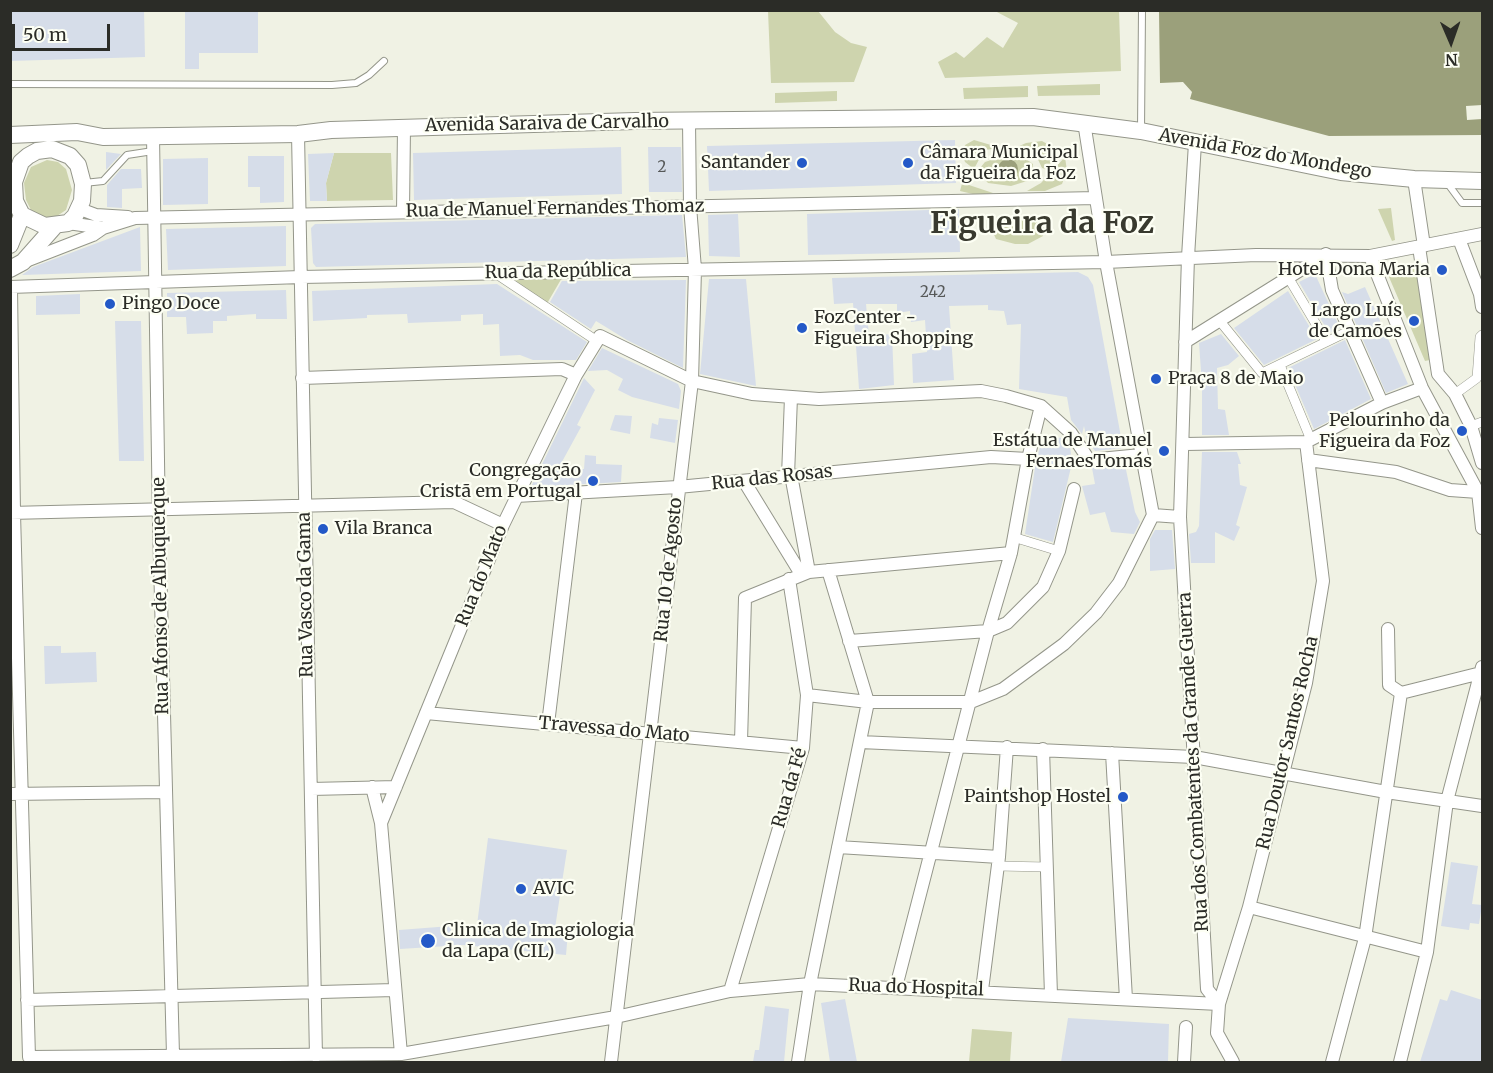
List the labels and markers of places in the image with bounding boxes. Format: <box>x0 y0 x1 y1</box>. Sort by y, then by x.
place label: Câmara Municipal da Figueira da Foz <box>920 142 1078 184</box>
place label: Santander <box>701 152 790 174</box>
marker: Santander <box>795 156 809 170</box>
marker: Câmara Municipal da Figueira da Foz <box>901 156 915 170</box>
place label: Hotel Dona Maria <box>1278 259 1430 281</box>
marker: Hotel Dona Maria <box>1435 263 1449 277</box>
place label: Pingo Doce <box>122 293 220 315</box>
marker: Pingo Doce <box>103 297 117 311</box>
place label: Largo Luís de Camões <box>1309 300 1402 342</box>
place label: FozCenter - Figueira Shopping <box>814 307 973 350</box>
marker: Largo Luís de Camões <box>1407 314 1421 328</box>
marker: FozCenter - Figueira Shopping <box>795 321 809 335</box>
place label: Praça 8 de Maio <box>1168 368 1304 390</box>
marker: Praça 8 de Maio <box>1149 372 1163 386</box>
place label: Pelourinho da Figueira da Foz <box>1319 410 1450 452</box>
marker: Pelourinho da Figueira da Foz <box>1455 424 1469 438</box>
place label: Estátua de Manuel FernaesTomás <box>993 430 1152 472</box>
marker: Estátua de Manuel FernaesTomás <box>1157 444 1171 458</box>
place label: Congregação Cristã em Portugal <box>420 460 581 502</box>
marker: Congregação Cristã em Portugal <box>586 474 600 488</box>
place label: Vila Branca <box>335 518 432 540</box>
marker: Vila Branca <box>316 522 330 536</box>
place label: Paintshop Hostel <box>964 786 1111 808</box>
marker: Paintshop Hostel <box>1116 790 1130 804</box>
place label: AVIC <box>533 878 574 900</box>
marker: AVIC <box>514 882 528 896</box>
place label: Clinica de Imagiologia da Lapa (CIL) <box>442 920 634 962</box>
marker: Clinica de Imagiologia da Lapa (CIL) <box>419 932 437 950</box>

